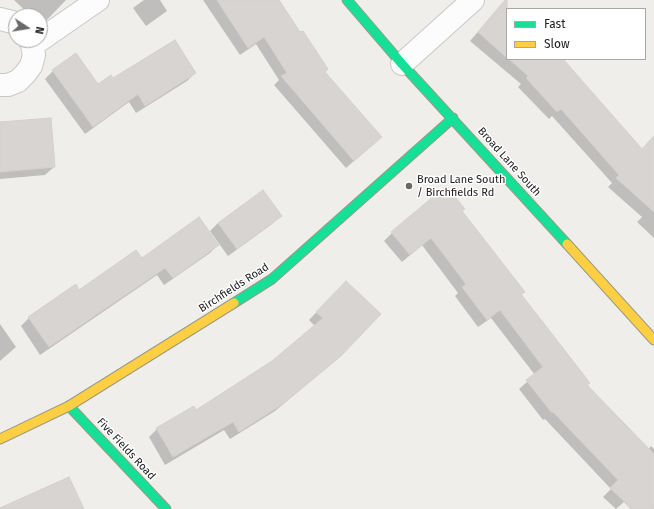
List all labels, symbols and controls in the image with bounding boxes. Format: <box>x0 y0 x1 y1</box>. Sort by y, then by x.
north arrow <box>8 8 48 48</box>
legend <box>506 8 646 60</box>
text: Fast <box>544 17 566 31</box>
text: N <box>32 25 46 35</box>
text: Slow <box>544 37 570 51</box>
street label: Broad Lane South <box>475 125 543 199</box>
place label: Broad Lane South / Birchfields Rd <box>417 173 505 199</box>
marker: Broad Lane South / Birchfields Rd <box>404 181 414 191</box>
street label: Birchfields Road <box>196 260 272 316</box>
street label: Five Fields Road <box>94 415 158 483</box>

